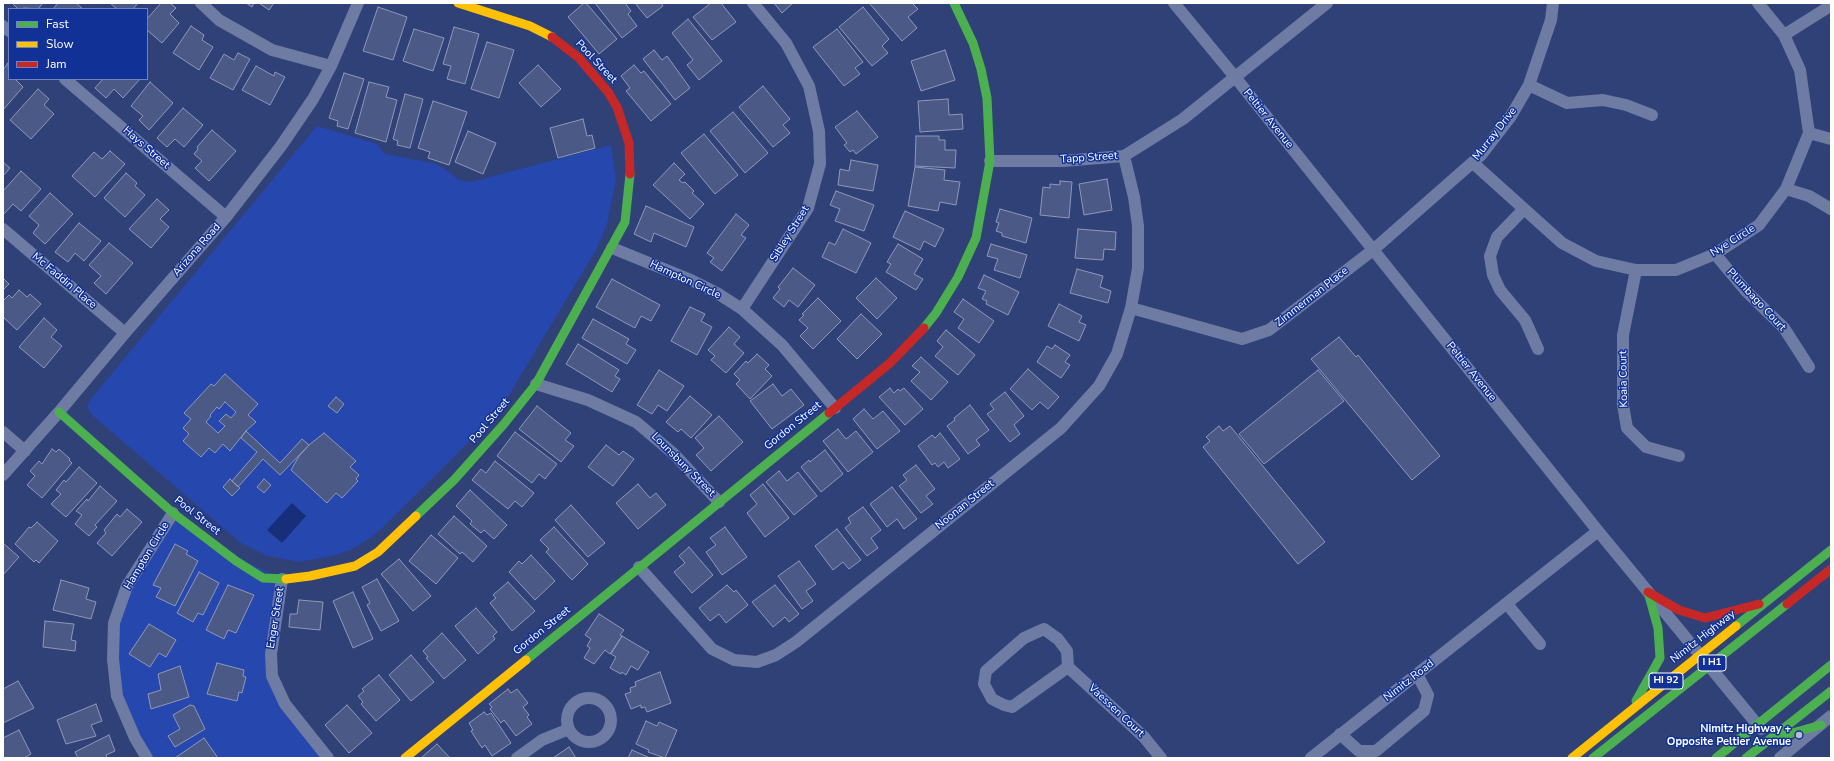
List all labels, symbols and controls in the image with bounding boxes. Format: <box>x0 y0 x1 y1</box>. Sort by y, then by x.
legend <box>8 8 148 80</box>
text: Fast <box>46 16 69 32</box>
text: Slow <box>46 36 74 52</box>
street label: Pool Street <box>572 37 620 87</box>
text: Jam <box>46 56 67 72</box>
street label: Peltier Avenue <box>1240 87 1296 151</box>
street label: Murray Drive <box>1470 105 1520 163</box>
street label: Hays Street <box>120 124 172 172</box>
street label: Tapp Street <box>1060 149 1118 167</box>
street label: Sibley Street <box>768 204 812 264</box>
street label: Arizona Road <box>170 221 224 279</box>
street label: Nye Circle <box>1708 222 1758 260</box>
street label: Mc Faddin Place <box>29 250 99 312</box>
street label: Hampton Circle <box>647 258 723 302</box>
street label: Zimmerman Place <box>1273 264 1351 330</box>
street label: Plumbago Court <box>1724 266 1788 334</box>
street label: Peltier Avenue <box>1443 340 1499 404</box>
street label: Koaia Court <box>1617 350 1631 408</box>
street label: Pool Street <box>467 396 513 446</box>
street label: Gordon Street <box>762 399 824 453</box>
street label: Lounsbury Street <box>648 430 718 500</box>
street label: Noonan Street <box>933 477 997 533</box>
street label: Pool Street <box>171 494 223 538</box>
street label: Hampton Circle <box>122 520 172 592</box>
street label: Enger Street <box>265 586 287 650</box>
street label: Gordon Street <box>511 604 573 658</box>
street label: Nimitz Highway <box>1668 608 1738 666</box>
road number: I H1 <box>1698 655 1726 671</box>
street label: Nimitz Road <box>1381 657 1437 705</box>
road number: HI 92 <box>1649 673 1683 689</box>
street label: Vaessen Court <box>1085 682 1147 740</box>
place label: Nimitz Highway + Opposite Peltier Avenue <box>1667 722 1791 748</box>
marker: Nimitz Highway + Opposite Peltier Avenue <box>1794 730 1804 740</box>

